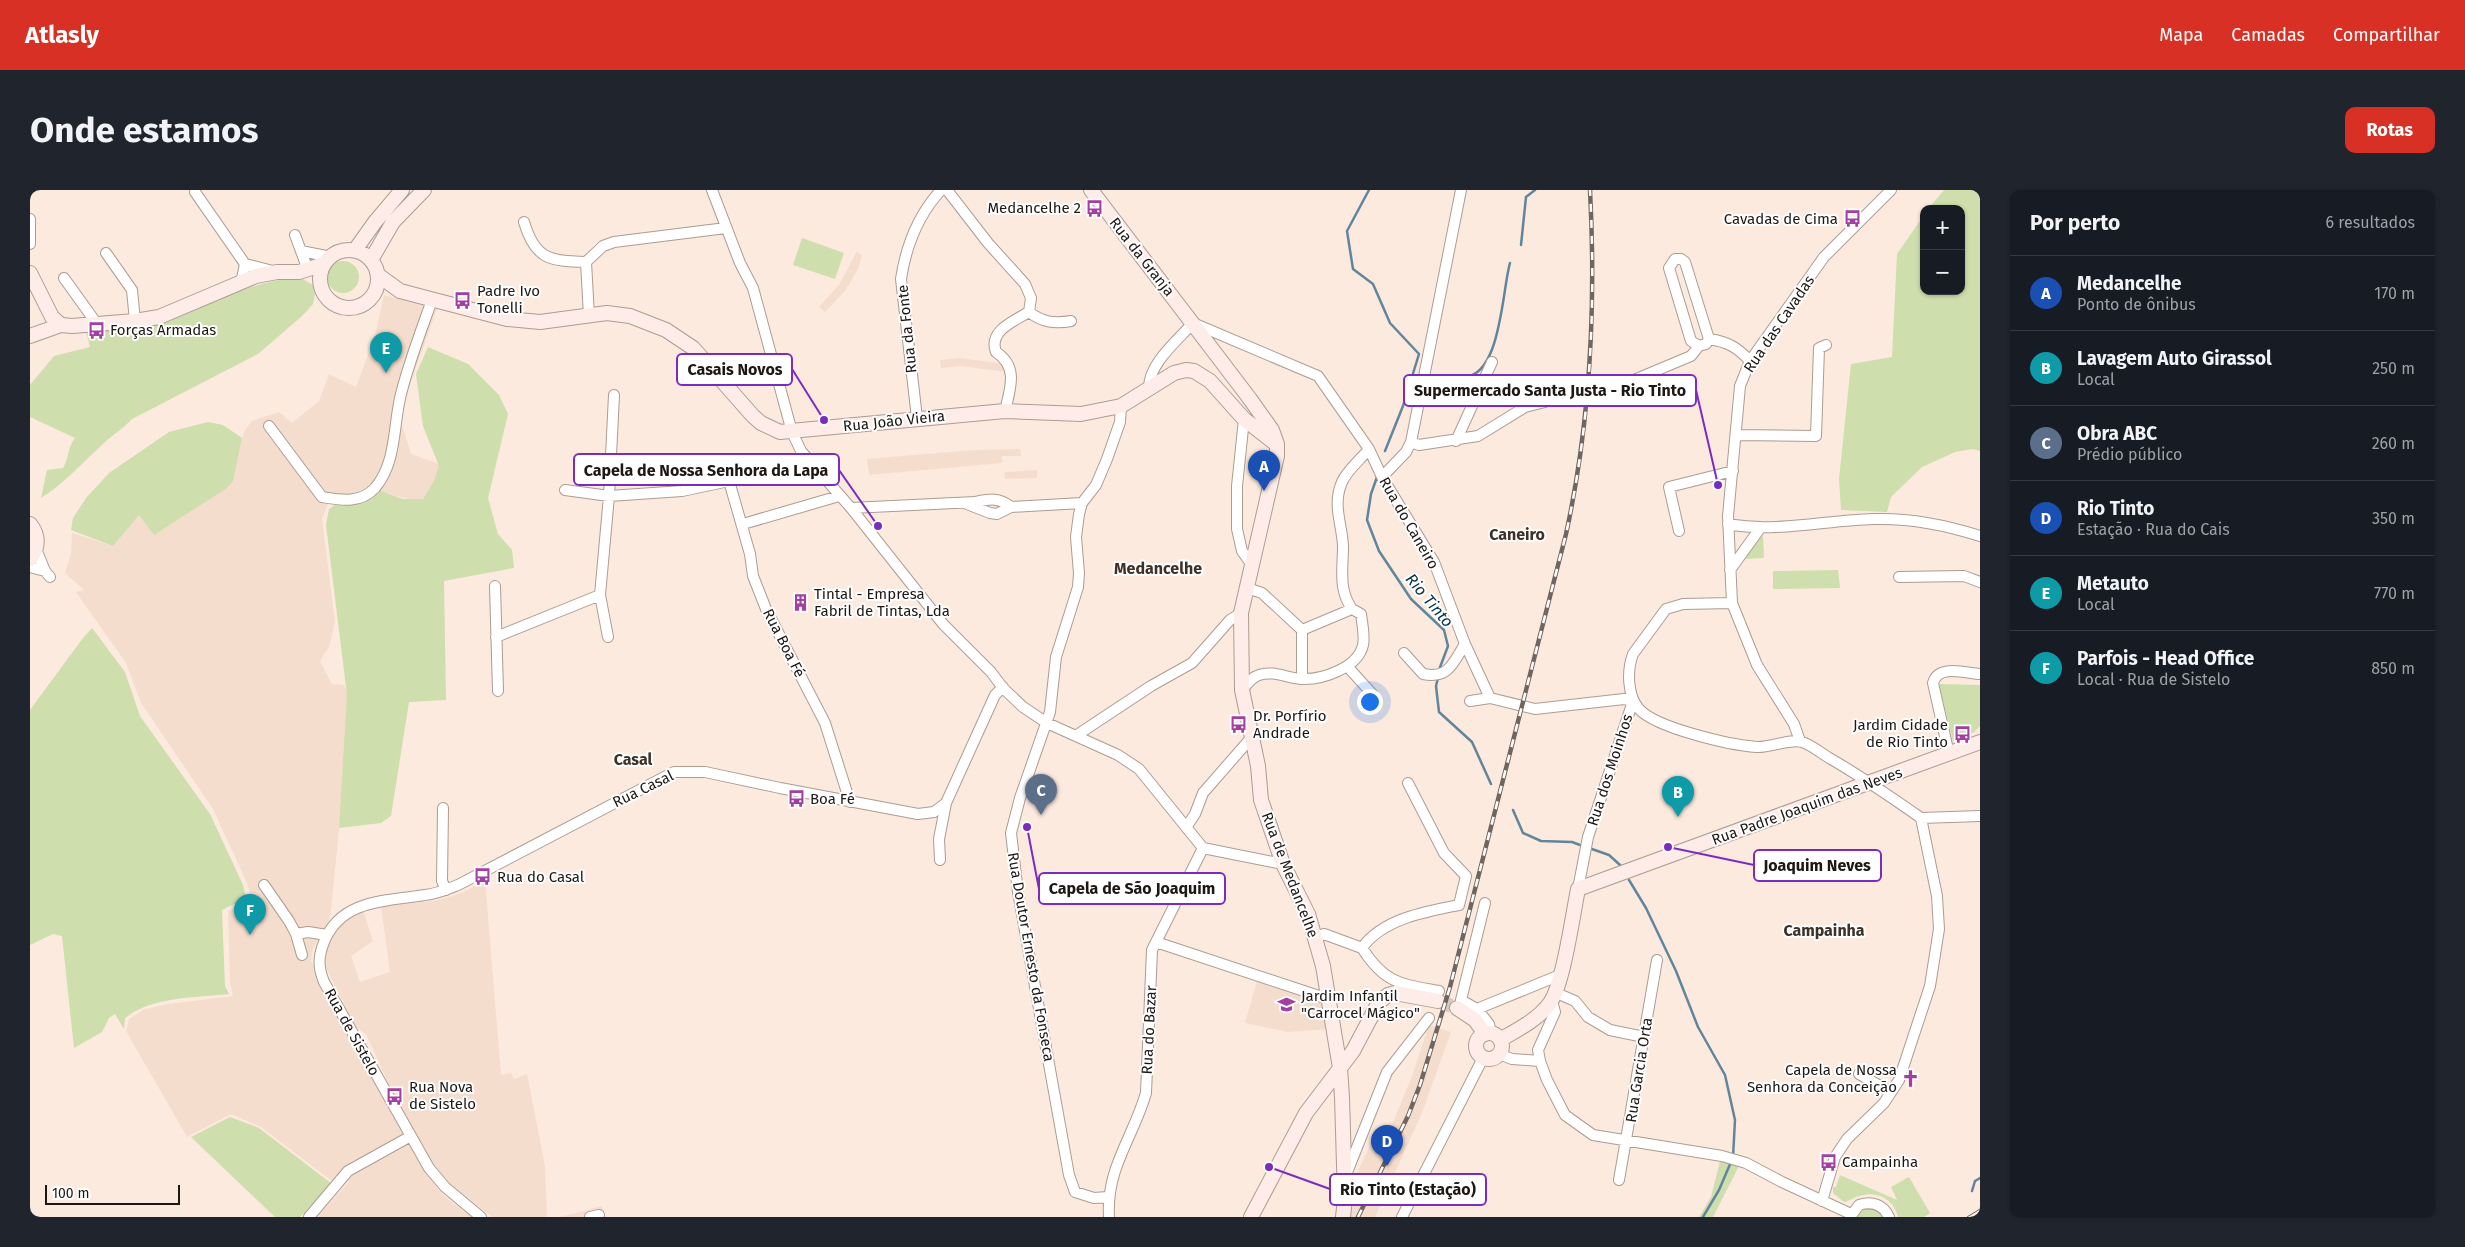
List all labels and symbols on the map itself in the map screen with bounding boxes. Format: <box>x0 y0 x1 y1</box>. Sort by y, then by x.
bus stop icon: Medancelhe 2 <box>1085 198 1105 218</box>
place label: Medancelhe 2 <box>987 199 1081 217</box>
bus stop icon: Cavadas de Cima <box>1842 209 1862 229</box>
place label: Cavadas de Cima <box>1724 210 1838 228</box>
street label: Rua da Granja <box>1106 214 1178 300</box>
street label: Rua das Cavadas <box>1740 272 1818 376</box>
place label: Padre Ivo Tonelli <box>477 282 540 317</box>
street label: Rua da Fonte <box>893 284 921 374</box>
bus stop icon: Padre Ivo Tonelli <box>453 290 473 310</box>
bus stop icon: Forças Armadas <box>86 320 106 340</box>
place label: Forças Armadas <box>110 321 216 339</box>
pin: E <box>370 332 402 373</box>
callout: Casais Novos <box>677 354 792 385</box>
text: Casais Novos <box>688 360 783 379</box>
callout: Supermercado Santa Justa - Rio Tinto <box>1404 375 1696 406</box>
text: Supermercado Santa Justa - Rio Tinto <box>1414 381 1686 400</box>
street label: Rua João Vieira <box>842 407 946 435</box>
pin: A <box>1248 450 1280 491</box>
callout: Capela de Nossa Senhora da Lapa <box>574 454 839 485</box>
text: Capela de Nossa Senhora da Lapa <box>584 461 829 480</box>
street label: Rua do Caneiro <box>1375 474 1443 572</box>
district label: Caneiro <box>1489 525 1545 544</box>
district label: Medancelhe <box>1114 559 1202 578</box>
water label: Rio Tinto <box>1402 570 1457 631</box>
place label: Tintal - Empresa Fabril de Tintas, Lda <box>814 585 950 620</box>
building icon: Tintal - Empresa Fabril de Tintas, Lda <box>790 593 810 613</box>
street label: Rua Boa Fé <box>759 606 809 680</box>
your location <box>1357 689 1383 715</box>
place label: Dr. Porfírio Andrade <box>1253 707 1327 742</box>
street label: Rua dos Moinhos <box>1583 712 1637 828</box>
bus stop icon: Dr. Porfírio Andrade <box>1229 715 1249 735</box>
place label: Jardim Cidade de Rio Tinto <box>1853 716 1948 751</box>
bus stop icon: Jardim Cidade de Rio Tinto <box>1952 724 1972 744</box>
district label: Casal <box>614 750 653 769</box>
street label: Rua Padre Joaquim das Neves <box>1709 763 1905 849</box>
street label: Rua Casal <box>610 766 677 811</box>
pin: C <box>1025 774 1057 815</box>
pin: B <box>1662 776 1694 817</box>
bus stop icon: Boa Fé <box>786 789 806 809</box>
place label: Boa Fé <box>810 790 855 808</box>
street label: Rua de Medancelhe <box>1258 810 1322 940</box>
callout: Joaquim Neves <box>1754 850 1881 881</box>
street label: Rua Doutor Ernesto da Fonseca <box>1004 851 1058 1063</box>
text: Joaquim Neves <box>1762 856 1871 875</box>
bus stop icon: Rua do Casal <box>473 867 493 887</box>
place label: Rua do Casal <box>497 868 585 886</box>
callout: Capela de São Joaquim <box>1039 873 1225 904</box>
text: Capela de São Joaquim <box>1049 879 1215 898</box>
pin: F <box>234 894 266 935</box>
district label: Campainha <box>1783 921 1865 940</box>
street label: Rua de Sistelo <box>321 985 383 1079</box>
street label: Rua do Bazar <box>1138 985 1160 1075</box>
place label: Jardim Infantil "Carrocel Mágico" <box>1301 987 1420 1022</box>
school or university icon: Jardim Infantil "Carrocel Mágico" <box>1277 995 1297 1015</box>
street label: Rua Garcia Orta <box>1622 1016 1656 1124</box>
place label: Capela de Nossa Senhora da Conceição <box>1747 1061 1897 1096</box>
church icon: Capela de Nossa Senhora da Conceição <box>1901 1069 1921 1089</box>
place label: Rua Nova de Sistelo <box>409 1078 476 1113</box>
bus stop icon: Rua Nova de Sistelo <box>385 1086 405 1106</box>
pin: D <box>1371 1125 1403 1166</box>
bus stop icon: Campainha <box>1818 1152 1838 1172</box>
place label: Campainha <box>1842 1153 1918 1171</box>
callout: Rio Tinto (Estação) <box>1330 1174 1486 1205</box>
text: Rio Tinto (Estação) <box>1340 1180 1476 1200</box>
scale bar <box>45 1182 180 1205</box>

